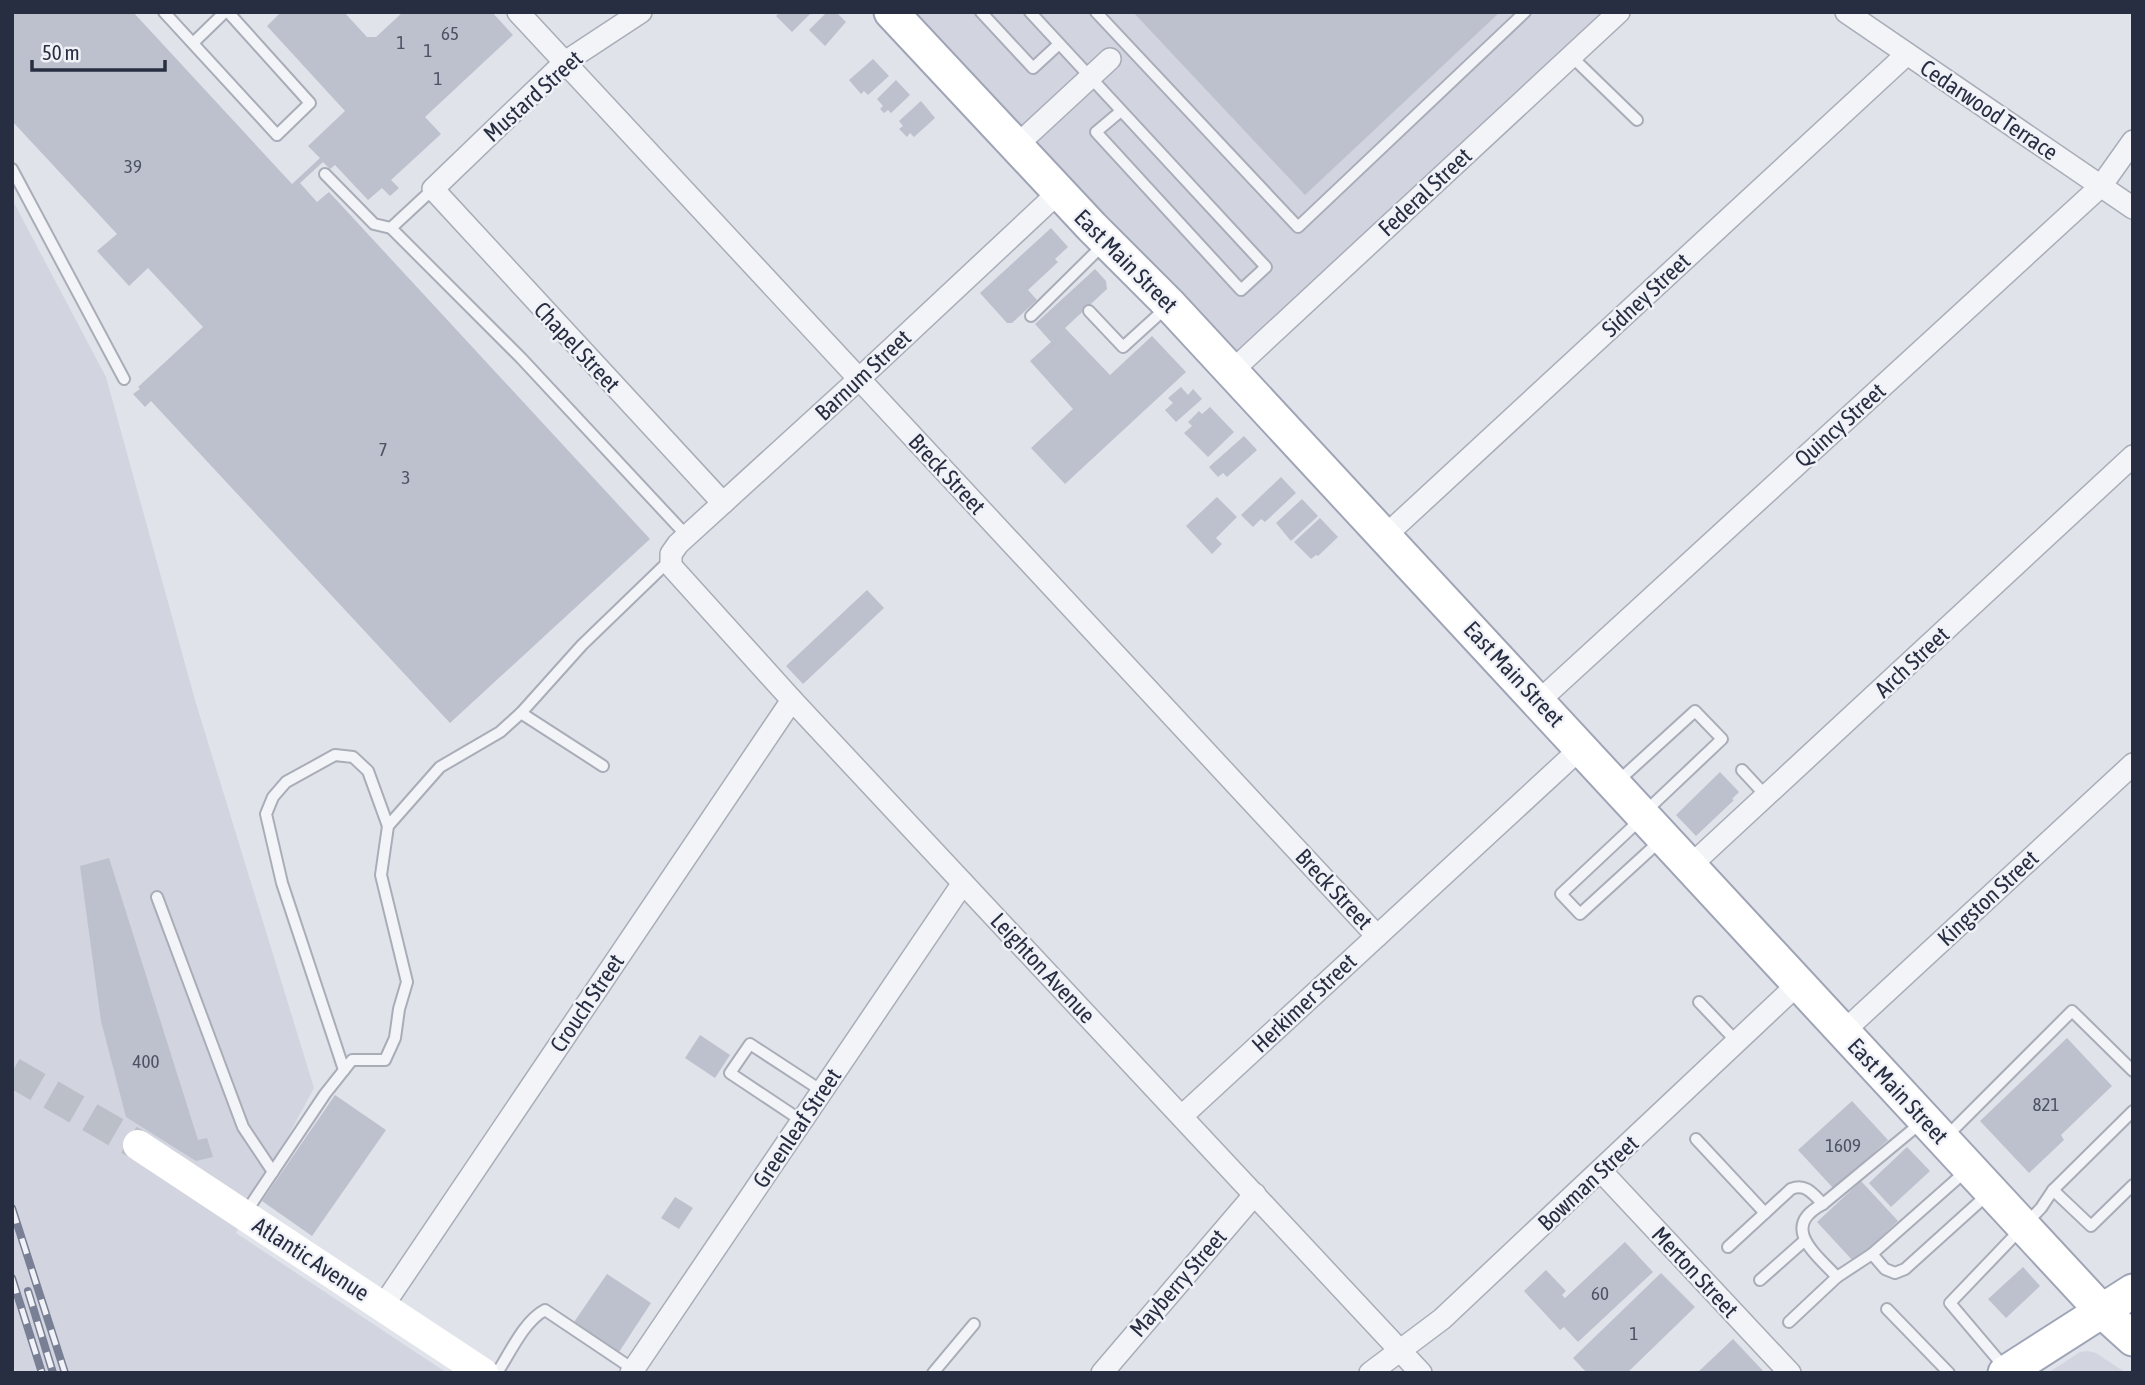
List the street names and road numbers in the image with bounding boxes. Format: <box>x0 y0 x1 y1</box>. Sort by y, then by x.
street label: Mustard Street <box>478 45 588 147</box>
street label: Cedarwood Terrace <box>1915 54 2063 166</box>
street label: Federal Street <box>1373 143 1477 241</box>
street label: East Main Street <box>1069 204 1183 318</box>
street label: Sidney Street <box>1597 248 1695 342</box>
street label: Chapel Street <box>529 297 625 397</box>
street label: Barnum Street <box>810 324 916 426</box>
street label: Quincy Street <box>1789 378 1891 472</box>
street label: Breck Street <box>903 428 991 520</box>
street label: East Main Street <box>1459 616 1569 732</box>
street label: Arch Street <box>1870 621 1954 703</box>
street label: Breck Street <box>1290 843 1378 935</box>
street label: Kingston Street <box>1932 845 2044 951</box>
street label: Leighton Avenue <box>985 908 1101 1028</box>
street label: Herkimer Street <box>1247 948 1361 1058</box>
street label: Crouch Street <box>545 949 629 1057</box>
street label: East Main Street <box>1843 1033 1953 1149</box>
street label: Greenleaf Street <box>748 1064 846 1192</box>
street label: Bowman Street <box>1533 1130 1643 1236</box>
street label: Atlantic Avenue <box>248 1212 374 1306</box>
street label: Merton Street <box>1646 1221 1744 1323</box>
street label: Mayberry Street <box>1124 1224 1232 1342</box>

